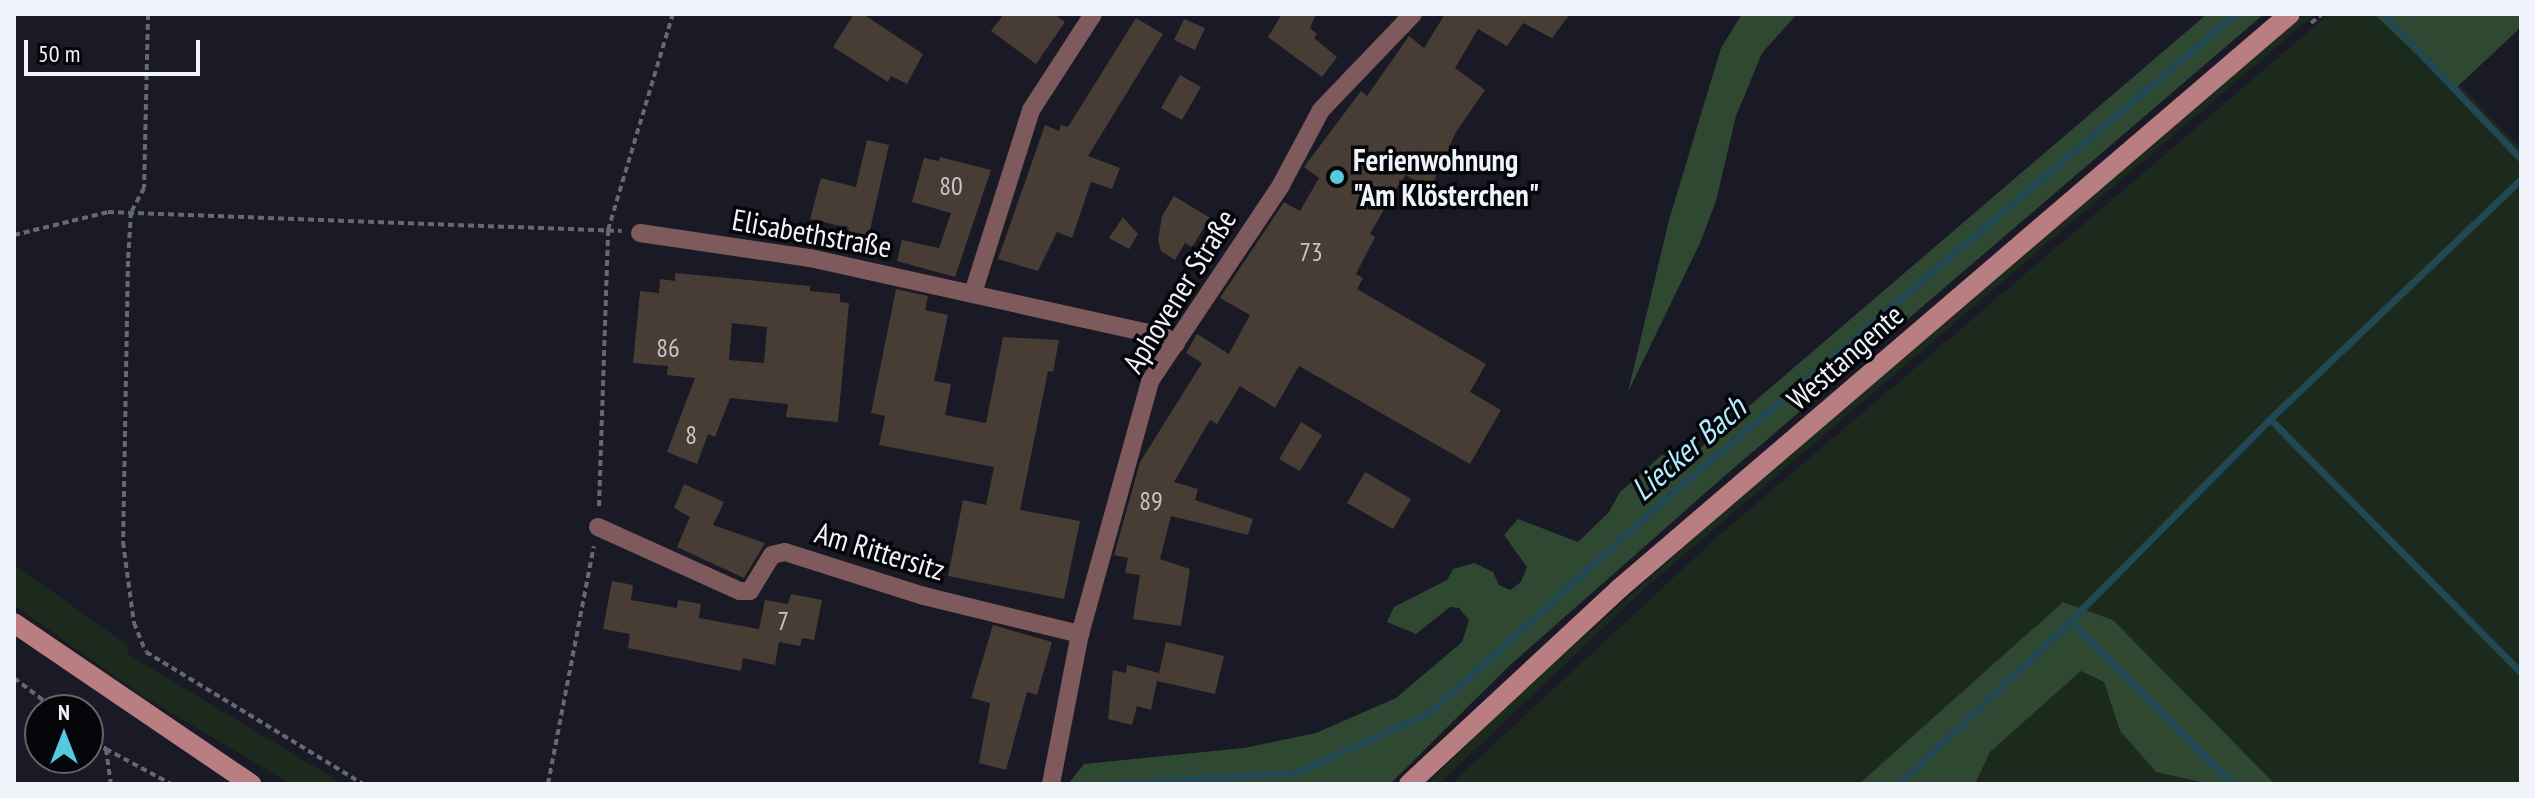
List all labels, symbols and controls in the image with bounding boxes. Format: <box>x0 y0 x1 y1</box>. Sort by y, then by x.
scale bar <box>28 24 204 74</box>
text: 50 m <box>38 38 80 69</box>
place label: Ferienwohnung "Am Klösterchen" <box>1353 142 1539 212</box>
marker: Ferienwohnung "Am Klösterchen" <box>1328 168 1346 186</box>
house number: 80 <box>939 170 963 202</box>
street label: Elisabethstraße <box>730 201 894 265</box>
street label: Aphovener Straße <box>1115 203 1243 379</box>
house number: 73 <box>1299 236 1323 268</box>
street label: Westtangente <box>1780 297 1910 417</box>
house number: 86 <box>656 332 680 364</box>
water label: Liecker Bach <box>1623 388 1753 508</box>
house number: 8 <box>685 419 697 451</box>
house number: 89 <box>1139 485 1163 517</box>
street label: Am Rittersitz <box>811 514 949 588</box>
house number: 7 <box>777 605 789 637</box>
north arrow <box>24 694 104 774</box>
text: N <box>58 698 70 726</box>

